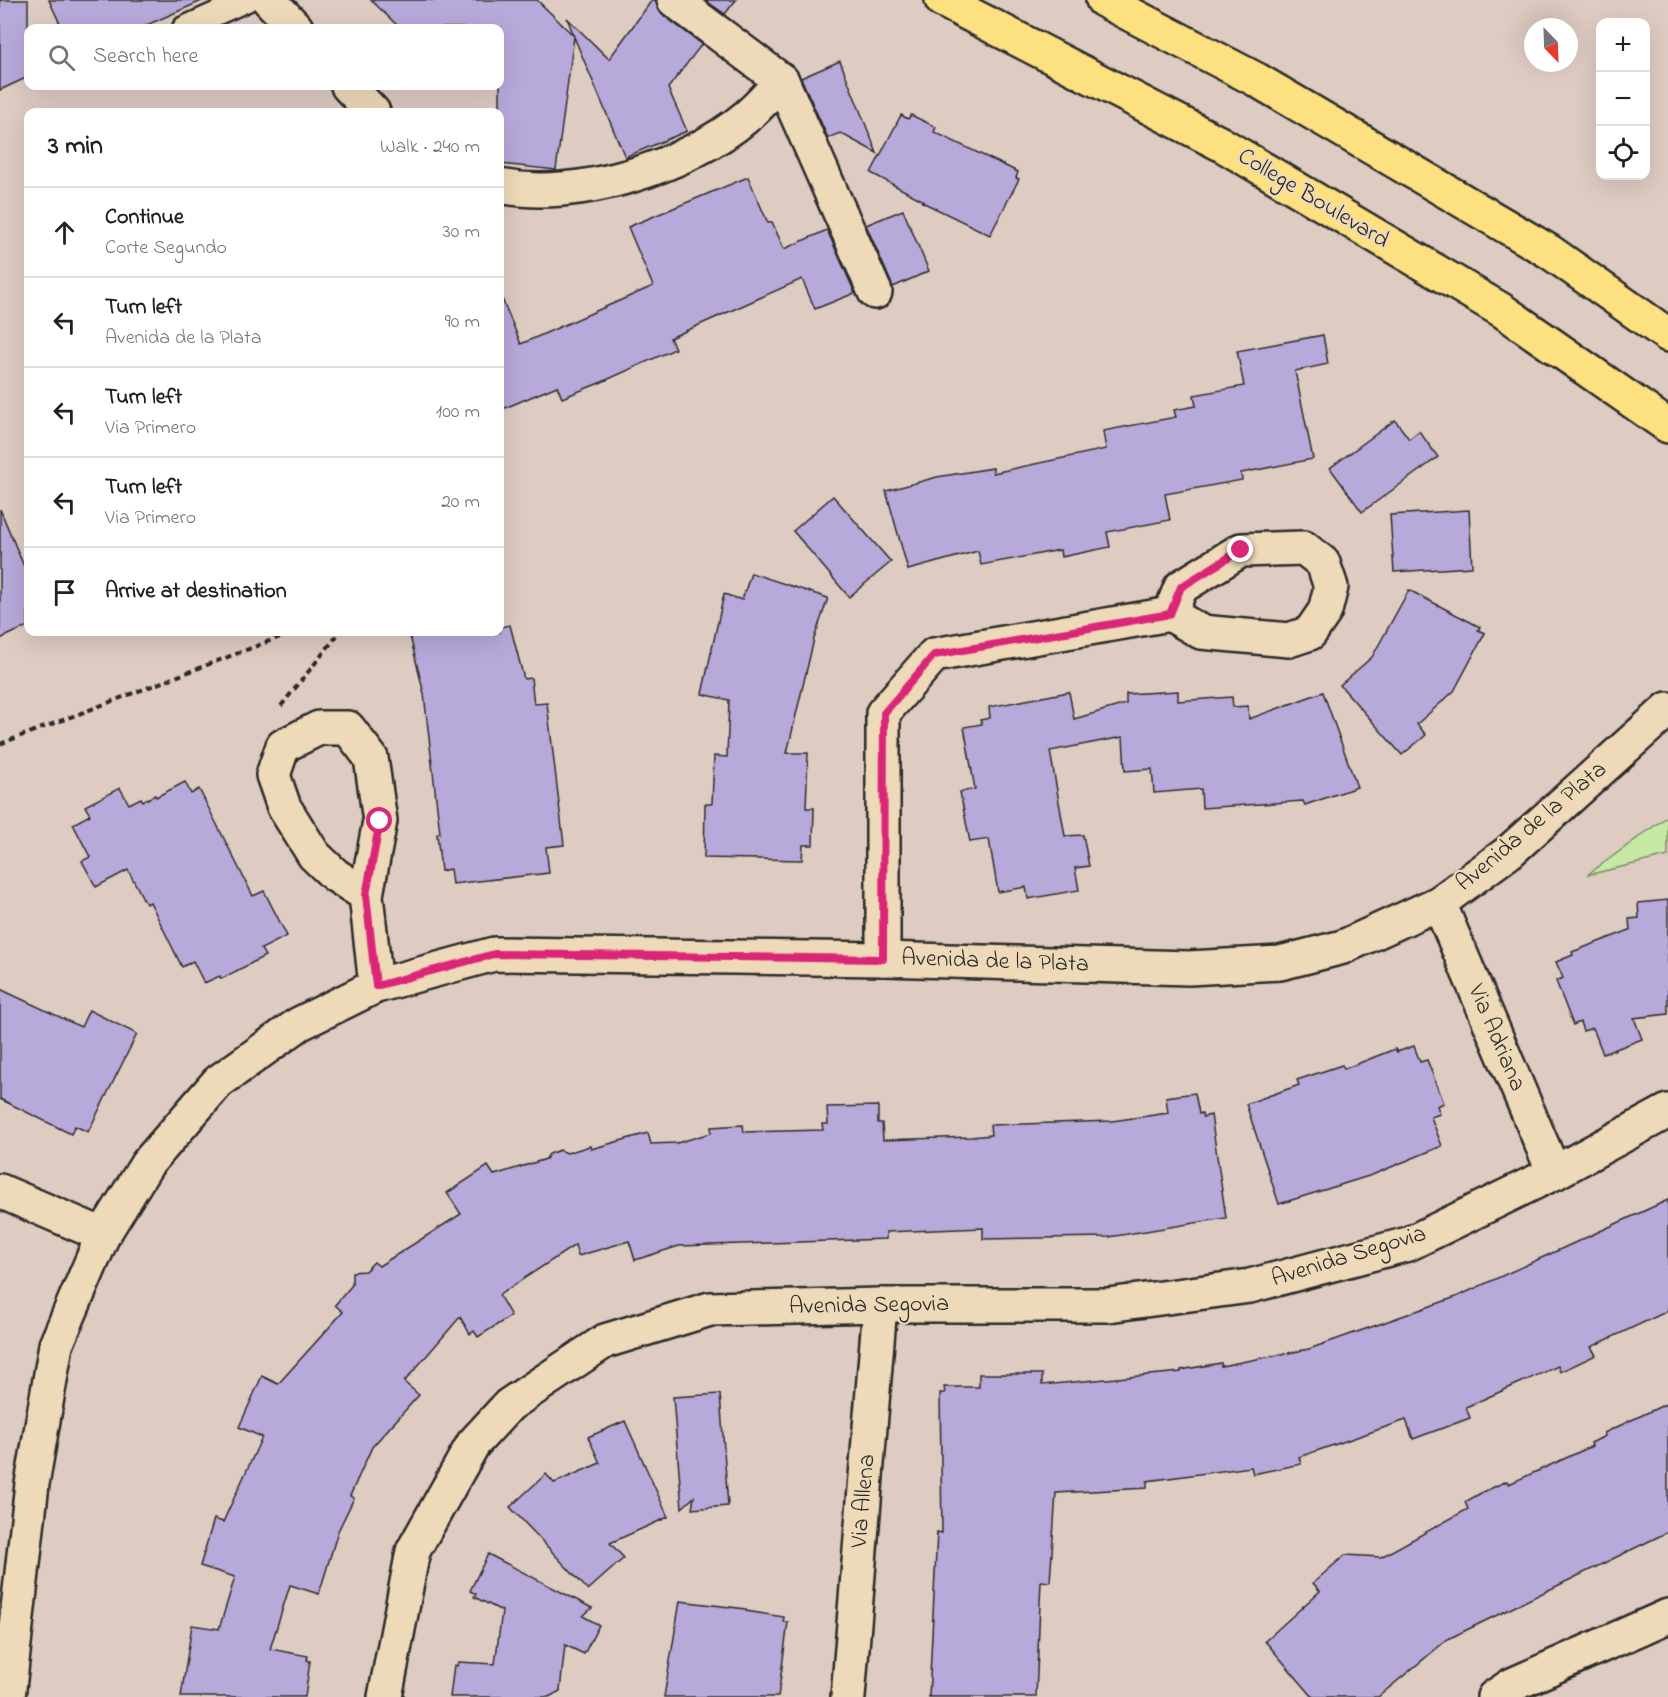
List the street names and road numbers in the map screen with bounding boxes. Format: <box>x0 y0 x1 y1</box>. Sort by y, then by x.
street label: College Boulevard <box>1230 140 1396 258</box>
street label: Avenida de la Plata <box>1449 753 1615 901</box>
street label: Avenida de la Plata <box>901 941 1089 983</box>
street label: Via Adriana <box>1457 978 1534 1097</box>
street label: Avenida Segovia <box>1267 1217 1431 1297</box>
street label: Avenida Segovia <box>789 1287 949 1325</box>
street label: Via Allena <box>842 1453 886 1550</box>

